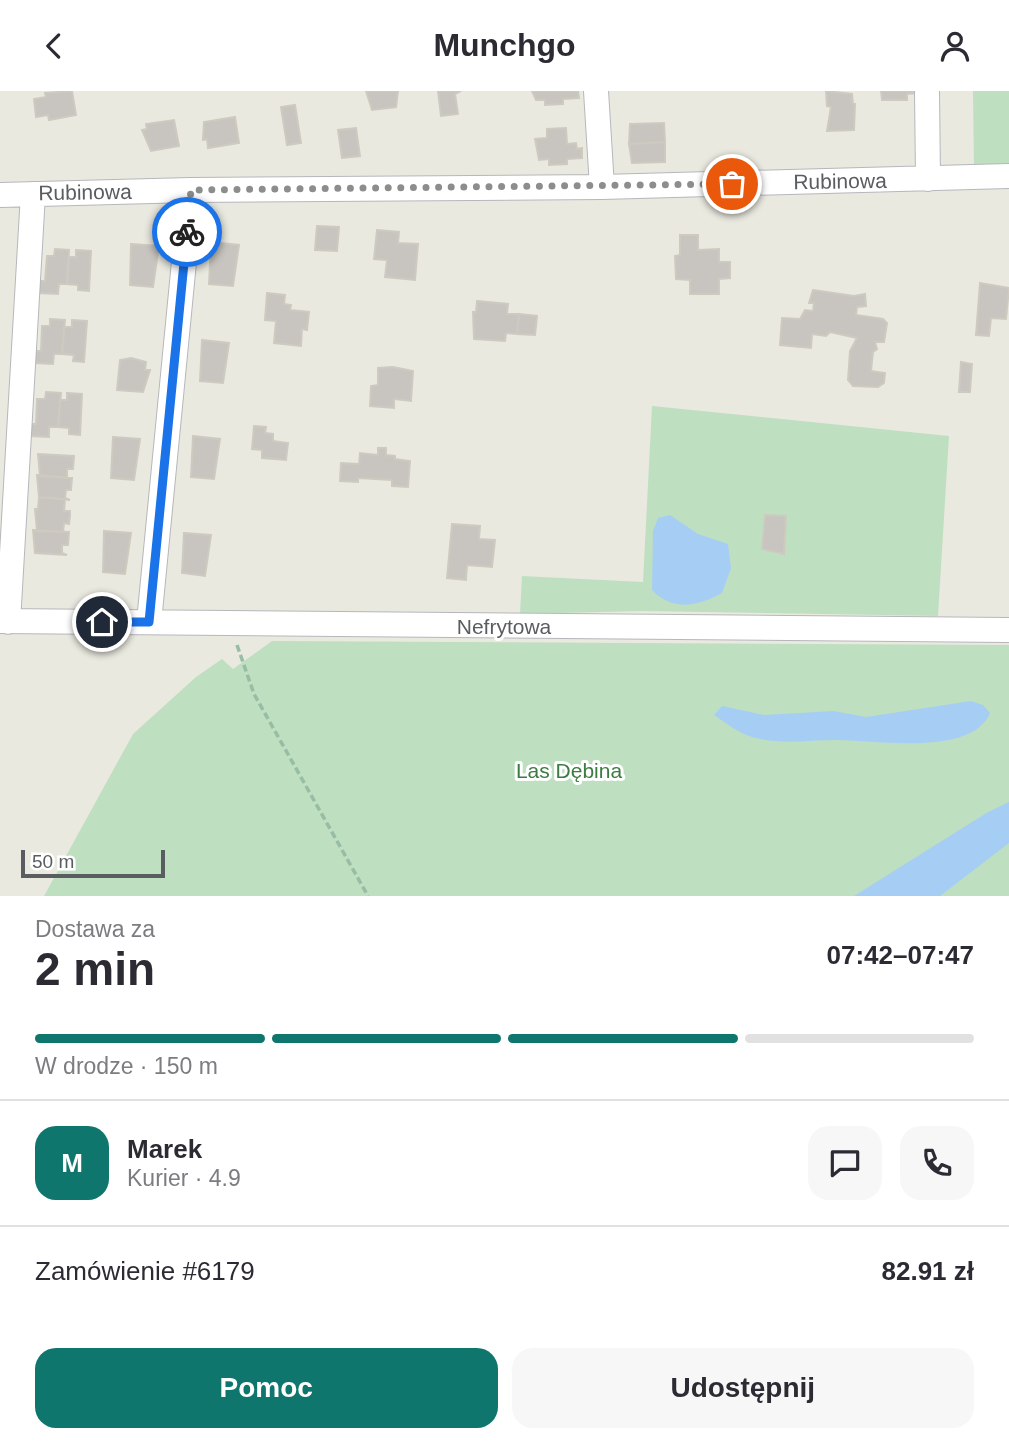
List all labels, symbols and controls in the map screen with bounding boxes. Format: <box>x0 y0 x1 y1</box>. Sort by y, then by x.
icon: back <box>35 27 73 65</box>
text: Munchgo <box>433 27 576 63</box>
icon: person <box>936 27 974 65</box>
pin <box>702 154 762 214</box>
icon: bag <box>713 165 751 203</box>
street label: Rubinowa <box>793 169 887 193</box>
street label: Rubinowa <box>38 180 132 204</box>
courier <box>152 197 222 267</box>
icon: bike <box>168 213 206 251</box>
pin <box>72 592 132 652</box>
icon: home <box>83 603 121 641</box>
street label: Nefrytowa <box>457 615 552 638</box>
park label: Las Dębina <box>516 759 622 782</box>
scale bar <box>21 847 164 879</box>
text: 50 m <box>32 851 74 872</box>
text: Dostawa za <box>35 916 155 942</box>
text: 07:42–07:47 <box>827 940 974 970</box>
text: 2 min <box>35 943 155 995</box>
text: W drodze · 150 m <box>35 1053 218 1079</box>
button: chat <box>808 1126 882 1200</box>
button: phone <box>900 1126 974 1200</box>
text: Marek <box>127 1134 202 1164</box>
text: M <box>61 1148 83 1178</box>
text: Kurier · 4.9 <box>127 1165 241 1191</box>
text: Zamówienie #6179 <box>35 1256 255 1286</box>
text: 82.91 zł <box>881 1256 974 1286</box>
button: Pomoc <box>35 1348 498 1428</box>
button: Udostępnij <box>512 1348 974 1428</box>

